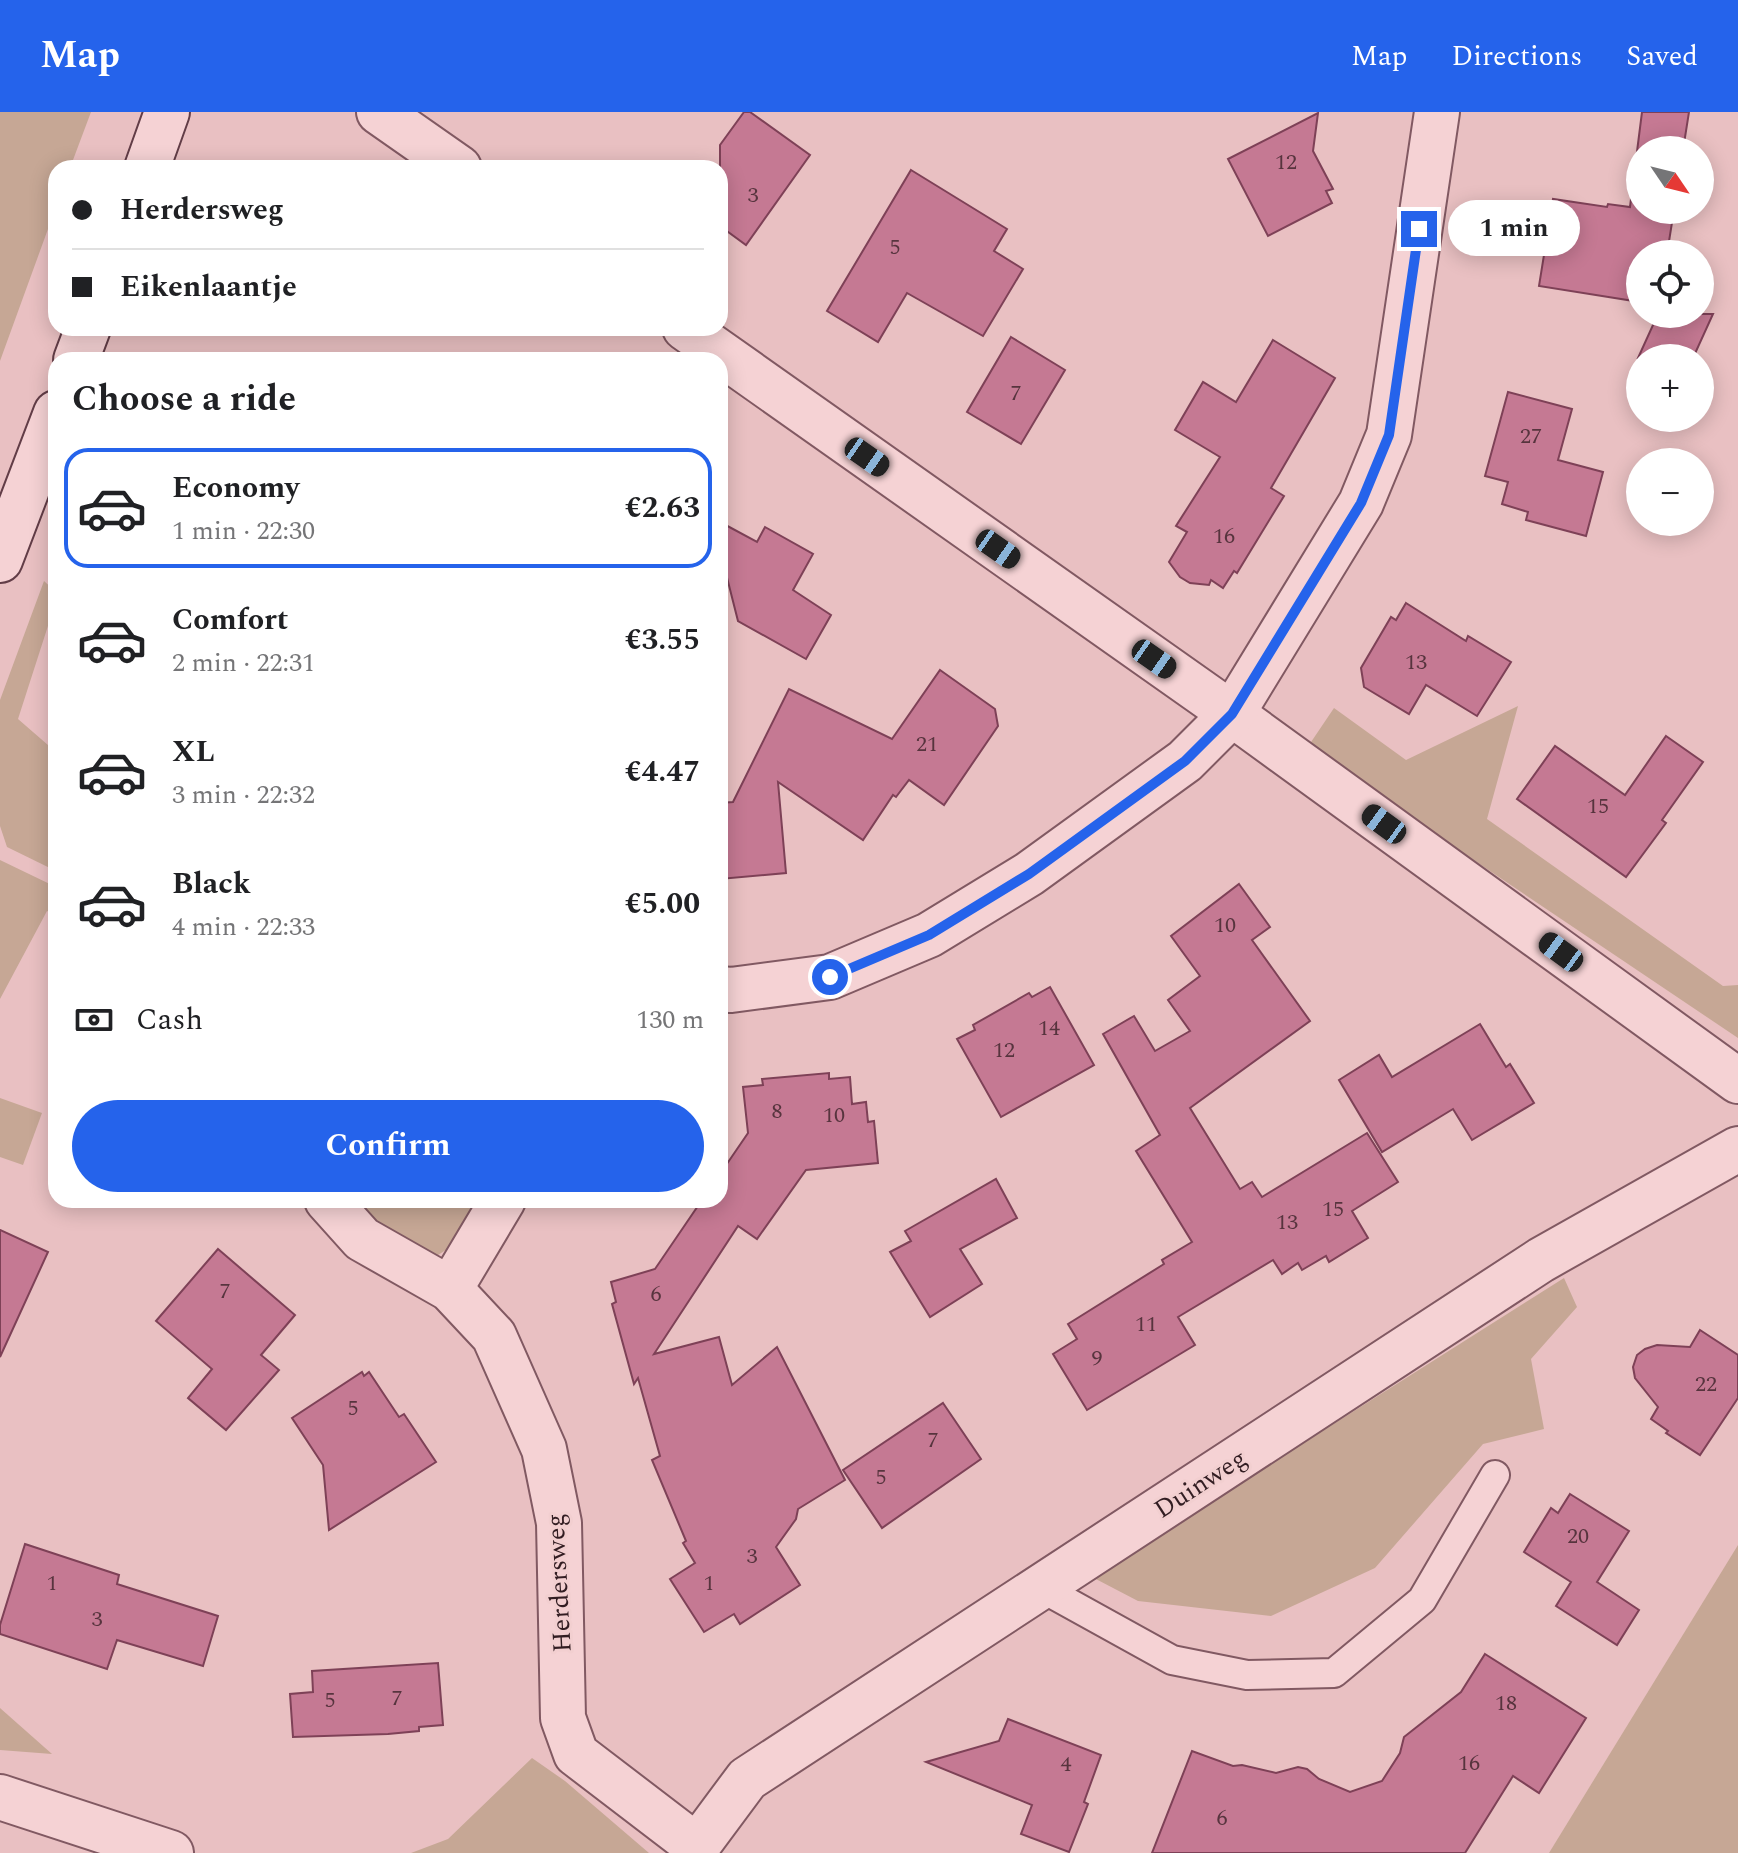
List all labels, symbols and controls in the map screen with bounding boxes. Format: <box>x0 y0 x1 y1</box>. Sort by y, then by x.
text: Map <box>40 27 120 85</box>
text: Map <box>1351 35 1408 78</box>
text: Directions <box>1452 35 1582 78</box>
text: Saved <box>1626 35 1698 78</box>
north arrow <box>1626 136 1714 224</box>
map controls <box>1626 136 1714 536</box>
house number: 12 <box>1275 146 1297 179</box>
house number: 3 <box>747 179 759 212</box>
text: Herdersweg <box>120 187 284 233</box>
callout: 1 min <box>1447 201 1579 257</box>
text: 1 min <box>1479 208 1549 248</box>
route end <box>1401 211 1437 247</box>
house number: 5 <box>889 231 901 264</box>
button: locate <box>1626 240 1714 328</box>
text: Eikenlaantje <box>120 264 297 310</box>
button: + <box>1626 344 1714 432</box>
text: Choose a ride <box>72 372 296 427</box>
house number: 7 <box>1010 377 1022 410</box>
house number: 27 <box>1520 420 1542 453</box>
car <box>840 433 894 481</box>
button: − <box>1626 448 1714 536</box>
text: Economy <box>172 465 299 511</box>
icon: car <box>76 472 148 544</box>
text: €2.63 <box>625 485 700 531</box>
text: 1 min · 22:30 <box>172 511 315 551</box>
house number: 16 <box>1213 520 1235 553</box>
car <box>971 525 1025 573</box>
text: Comfort <box>172 597 288 643</box>
icon: car <box>76 604 148 676</box>
text: €3.55 <box>625 617 700 663</box>
car <box>1127 635 1181 683</box>
text: 2 min · 22:31 <box>172 643 315 683</box>
house number: 13 <box>1405 646 1427 679</box>
house number: 21 <box>916 728 938 761</box>
text: XL <box>172 729 215 775</box>
icon: car <box>76 736 148 808</box>
text: €4.47 <box>625 749 700 795</box>
text: 3 min · 22:32 <box>172 775 315 815</box>
house number: 15 <box>1587 790 1609 823</box>
car <box>1358 800 1410 848</box>
text: Black <box>172 861 251 907</box>
icon: car <box>76 868 148 940</box>
text: €5.00 <box>625 881 700 927</box>
text: 4 min · 22:33 <box>172 907 315 947</box>
house number: 10 <box>1214 909 1236 942</box>
car <box>1535 928 1587 976</box>
route start <box>812 959 848 995</box>
text: Cash <box>136 997 203 1043</box>
icon: cash <box>72 998 116 1042</box>
text: 130 m <box>636 1000 704 1040</box>
house number: 14 <box>1038 1012 1060 1045</box>
house number: 12 <box>993 1034 1015 1067</box>
house number: 8 <box>771 1095 783 1128</box>
house number: 10 <box>823 1099 845 1132</box>
button: Confirm <box>72 1100 704 1192</box>
house number: 15 <box>1322 1193 1344 1226</box>
house number: 13 <box>1276 1206 1298 1239</box>
house number: 7 <box>219 1275 231 1308</box>
house number: 6 <box>650 1278 662 1311</box>
house number: 11 <box>1135 1308 1157 1341</box>
house number: 9 <box>1091 1342 1103 1375</box>
house number: 22 <box>1695 1368 1717 1401</box>
house number: 5 <box>347 1392 359 1425</box>
house number: 7 <box>927 1424 939 1457</box>
street label: Duinweg <box>1146 1439 1255 1529</box>
house number: 5 <box>875 1461 887 1494</box>
street label: Herdersweg <box>535 1512 583 1653</box>
house number: 20 <box>1567 1520 1589 1553</box>
house number: 3 <box>746 1540 758 1573</box>
house number: 1 <box>46 1567 58 1600</box>
house number: 1 <box>703 1567 715 1600</box>
house number: 3 <box>91 1603 103 1636</box>
house number: 7 <box>391 1682 403 1715</box>
house number: 5 <box>324 1684 336 1717</box>
house number: 18 <box>1495 1687 1517 1720</box>
house number: 16 <box>1458 1747 1480 1780</box>
house number: 4 <box>1060 1748 1072 1781</box>
house number: 6 <box>1216 1802 1228 1835</box>

